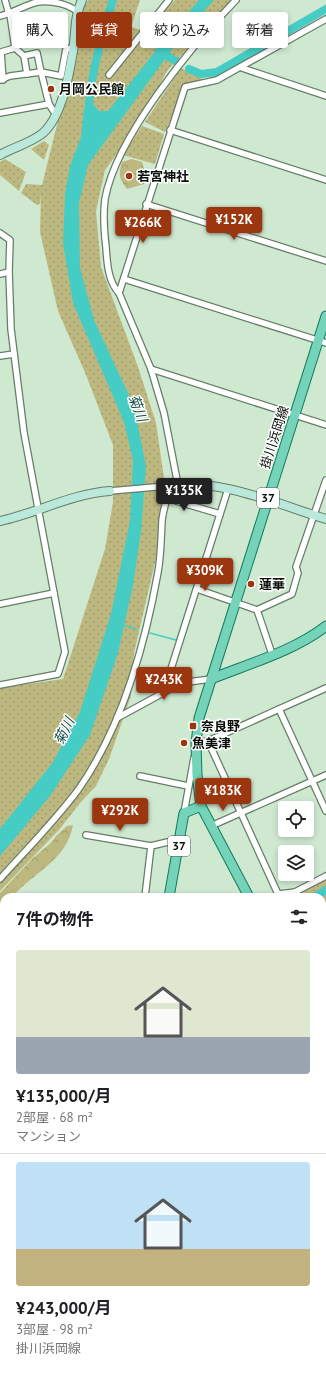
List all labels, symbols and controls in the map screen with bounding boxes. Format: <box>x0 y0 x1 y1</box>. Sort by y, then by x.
chip: 購入 <box>12 12 68 48</box>
chip: 賃貸 <box>76 12 132 48</box>
chip: 絞り込み <box>140 12 224 48</box>
chip: 新着 <box>232 12 288 48</box>
place label: 月岡公民館 <box>59 81 124 98</box>
marker: 月岡公民館 <box>46 84 56 94</box>
place label: 若宮神社 <box>137 168 189 185</box>
marker: 若宮神社 <box>124 171 134 181</box>
pin: ¥152K <box>206 207 262 241</box>
pin: ¥266K <box>115 210 171 244</box>
text: ¥152K <box>215 211 253 228</box>
text: ¥266K <box>124 214 162 231</box>
water label: 菊川 <box>125 392 152 426</box>
street label: 掛川浜岡線 <box>256 404 293 471</box>
pin: ¥135K <box>156 478 212 512</box>
text: ¥135K <box>165 482 203 499</box>
road number: 37 <box>257 488 279 508</box>
pin: ¥309K <box>177 558 233 592</box>
text: ¥309K <box>186 562 224 579</box>
place label: 蓮華 <box>259 576 285 593</box>
marker: 蓮華 <box>246 579 256 589</box>
pin: ¥243K <box>136 667 192 701</box>
text: ¥243K <box>145 671 183 688</box>
water label: 菊川 <box>50 713 79 748</box>
place label: 奈良野 <box>201 718 240 735</box>
marker: 奈良野 <box>188 721 198 731</box>
place label: 魚美津 <box>192 735 231 752</box>
marker: 魚美津 <box>179 738 189 748</box>
pin: ¥183K <box>195 778 251 812</box>
text: ¥183K <box>204 782 242 799</box>
pin: ¥292K <box>92 798 148 832</box>
map controls <box>278 801 314 881</box>
button: locate <box>278 801 314 837</box>
text: ¥292K <box>101 802 139 819</box>
road number: 37 <box>168 836 190 856</box>
button: layers <box>278 845 314 881</box>
icon: filters <box>288 906 310 928</box>
text: 7件の物件 <box>16 908 94 930</box>
icon: home <box>127 976 199 1048</box>
text: ¥135,000/月 <box>16 1085 112 1107</box>
text: 2部屋 · 68 m² <box>16 1109 93 1126</box>
text: マンション <box>16 1128 81 1145</box>
icon: home <box>127 1188 199 1260</box>
text: ¥243,000/月 <box>16 1297 112 1319</box>
text: 3部屋 · 98 m² <box>16 1321 93 1338</box>
text: 掛川浜岡線 <box>16 1340 81 1357</box>

